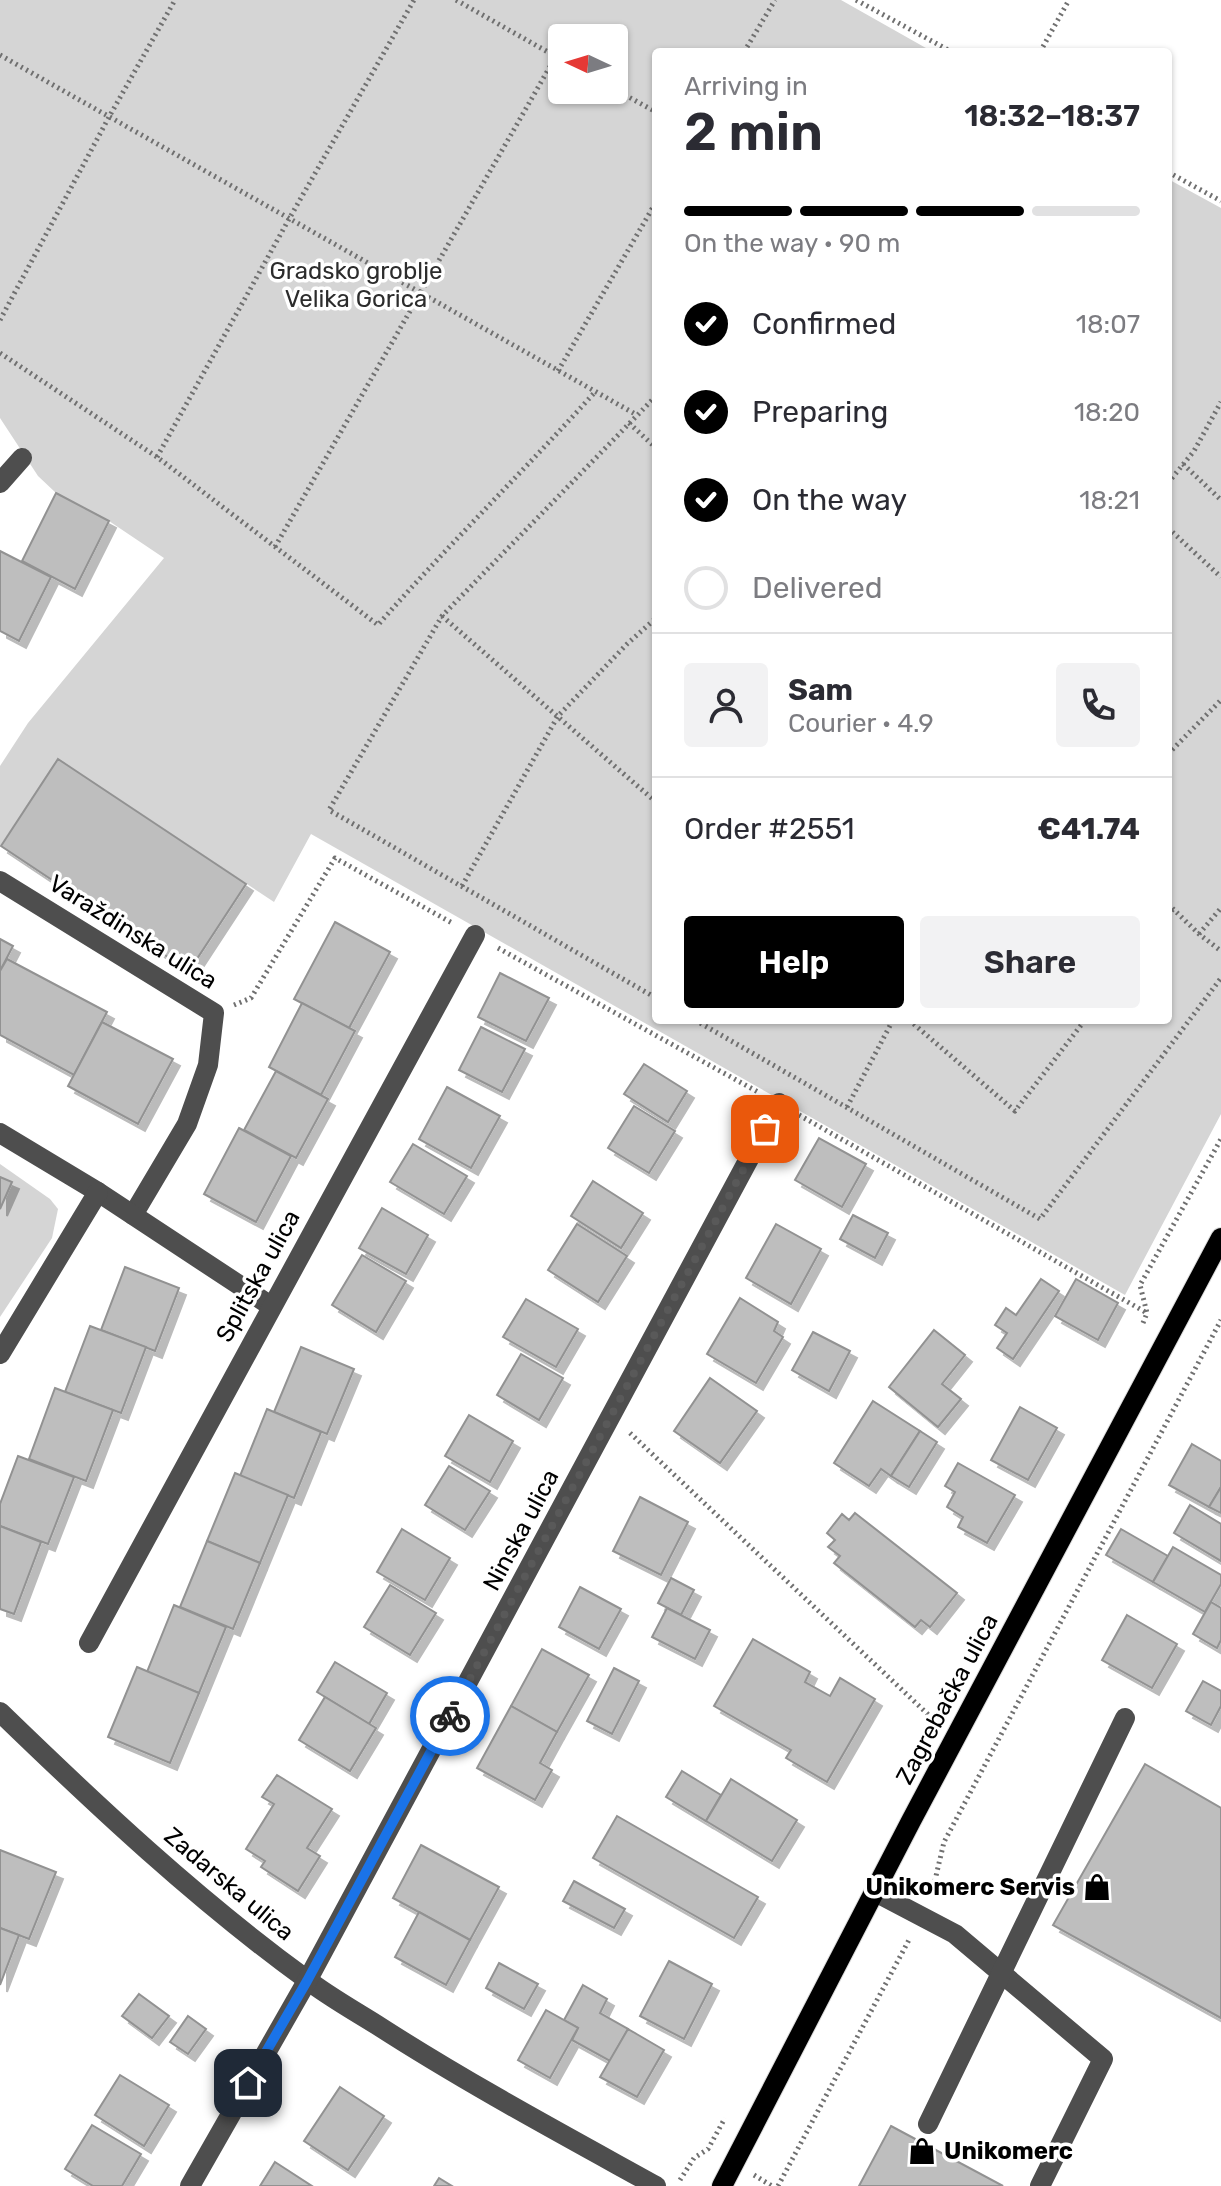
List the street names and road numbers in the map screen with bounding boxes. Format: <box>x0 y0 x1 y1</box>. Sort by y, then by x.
street label: Varaždinska ulica <box>44 869 222 995</box>
street label: Splitska ulica <box>210 1205 306 1347</box>
street label: Ninska ulica <box>477 1465 565 1595</box>
street label: Zagrebačka ulica <box>890 1609 1004 1789</box>
street label: Zadarska ulica <box>159 1822 299 1946</box>

